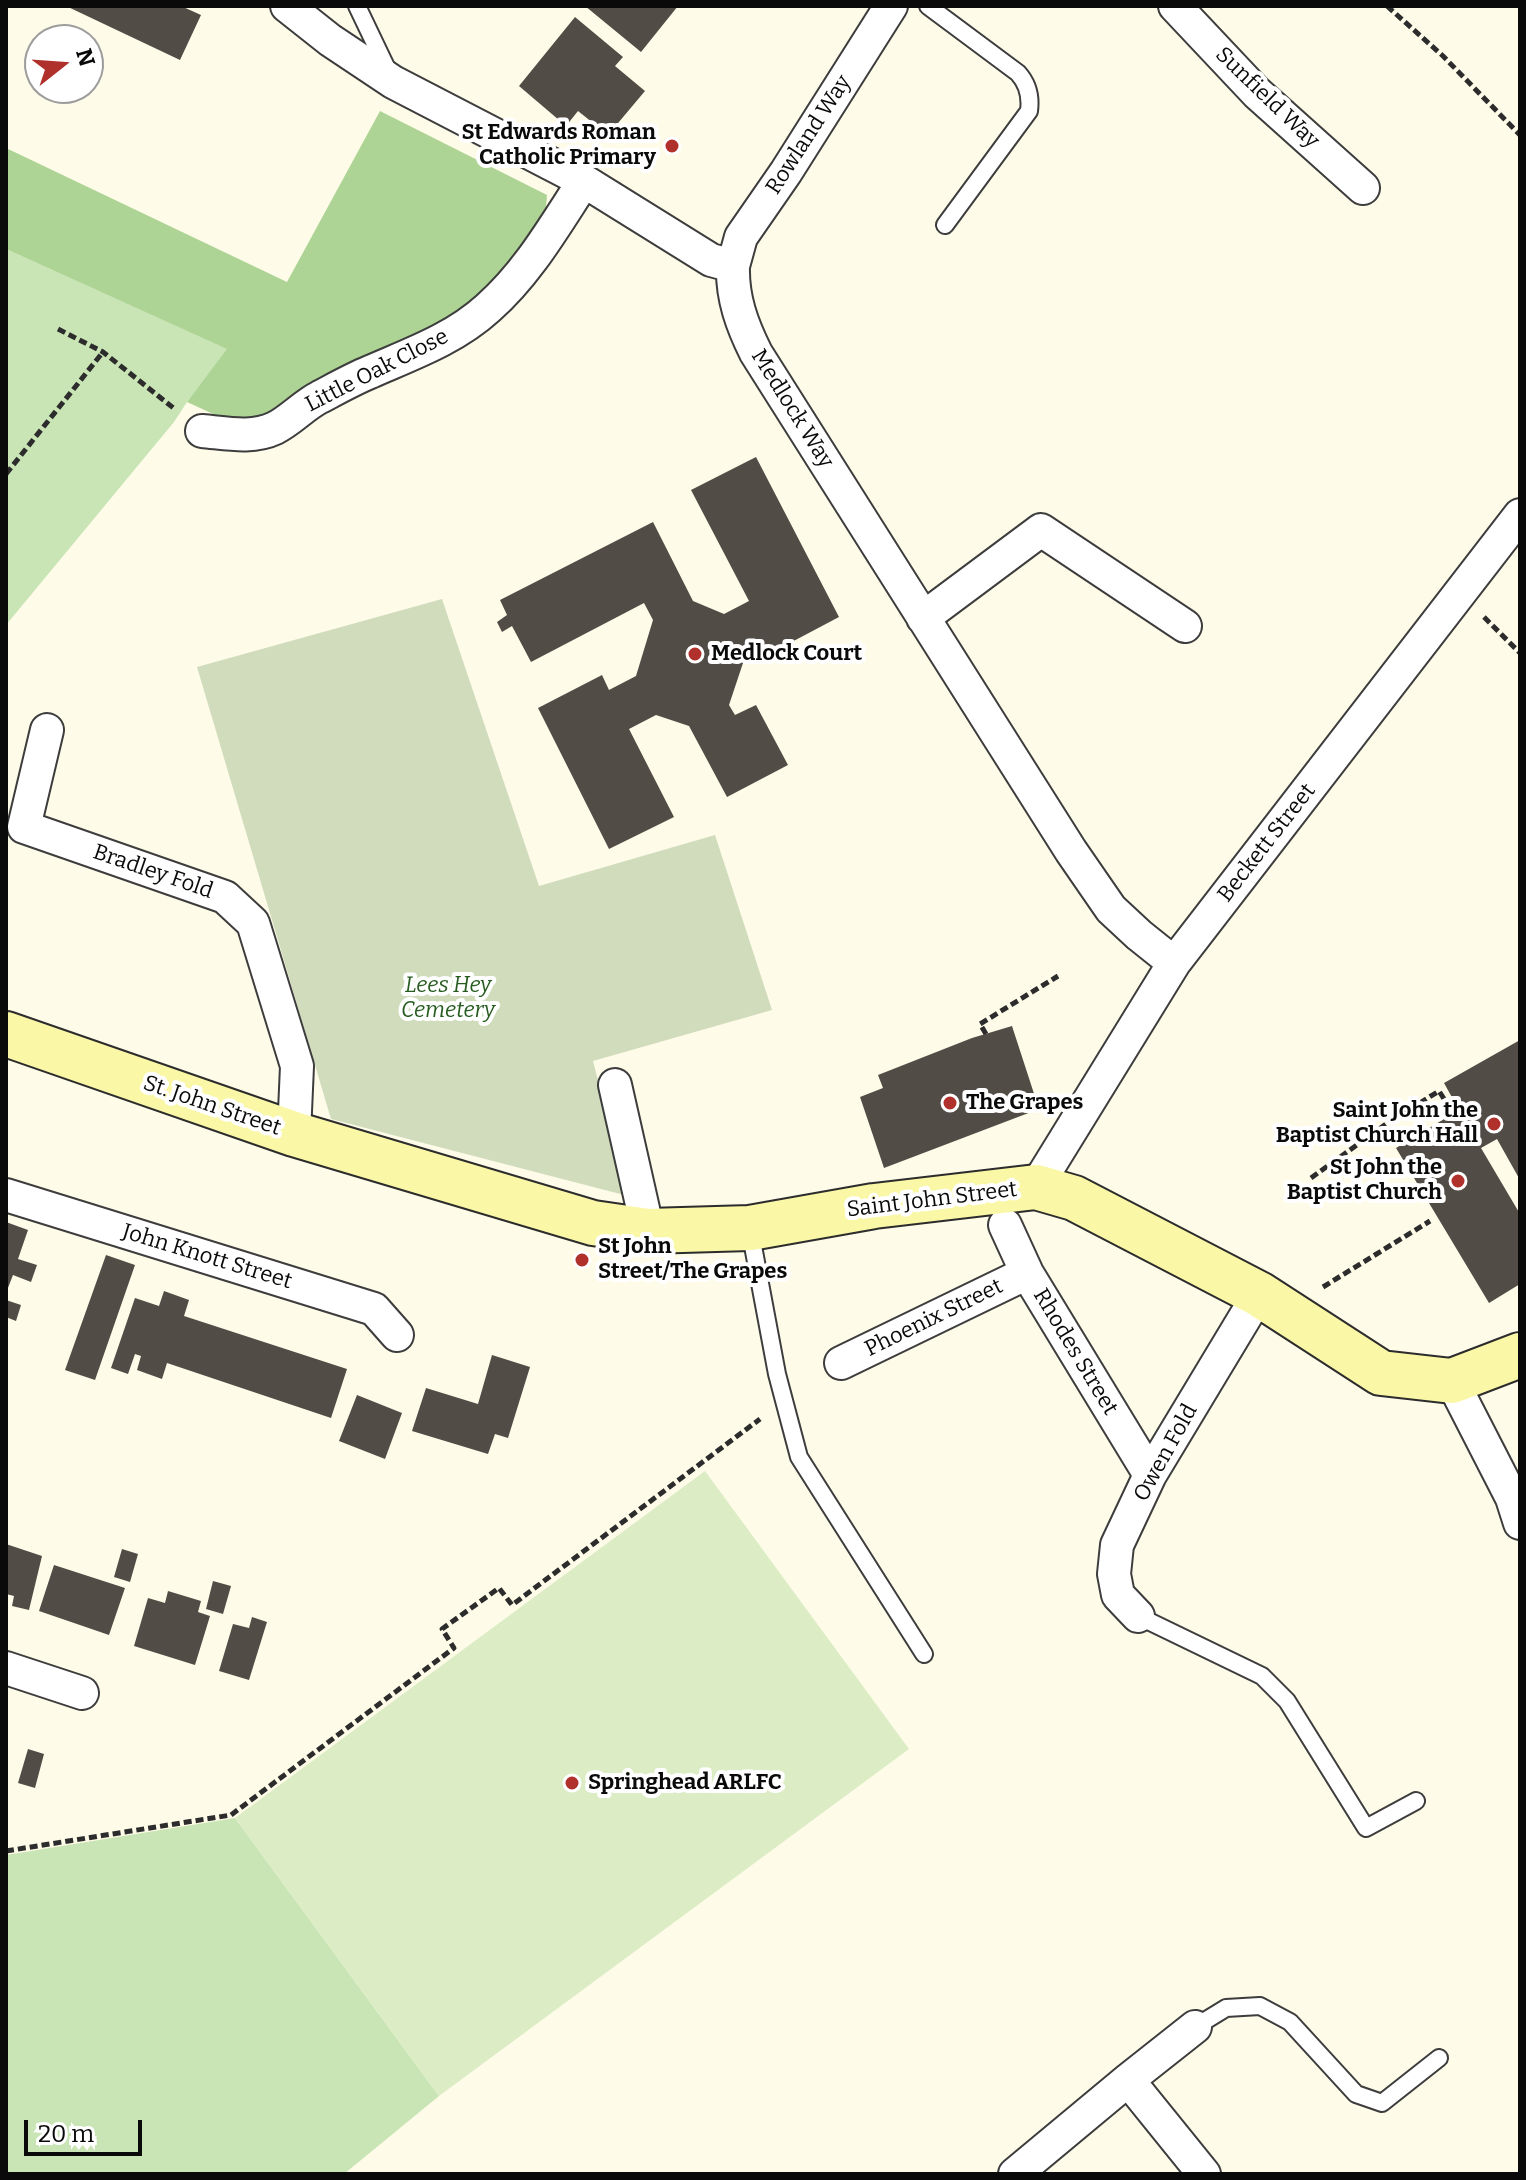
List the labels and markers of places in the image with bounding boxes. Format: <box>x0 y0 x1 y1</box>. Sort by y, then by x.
place label: St Edwards Roman Catholic Primary <box>462 120 656 172</box>
marker: St Edwards Roman Catholic Primary <box>663 137 681 155</box>
place label: Medlock Court <box>711 641 862 667</box>
marker: Medlock Court <box>686 645 704 663</box>
place label: The Grapes <box>966 1090 1083 1116</box>
marker: The Grapes <box>941 1094 959 1112</box>
place label: Saint John the Baptist Church Hall <box>1276 1098 1478 1150</box>
marker: Saint John the Baptist Church Hall <box>1485 1115 1503 1133</box>
place label: St John the Baptist Church <box>1287 1155 1442 1206</box>
marker: St John the Baptist Church <box>1449 1172 1467 1190</box>
place label: St John Street/The Grapes <box>598 1234 787 1286</box>
marker: St John Street/The Grapes <box>573 1251 591 1269</box>
place label: Springhead ARLFC <box>588 1770 782 1796</box>
marker: Springhead ARLFC <box>563 1774 581 1792</box>

